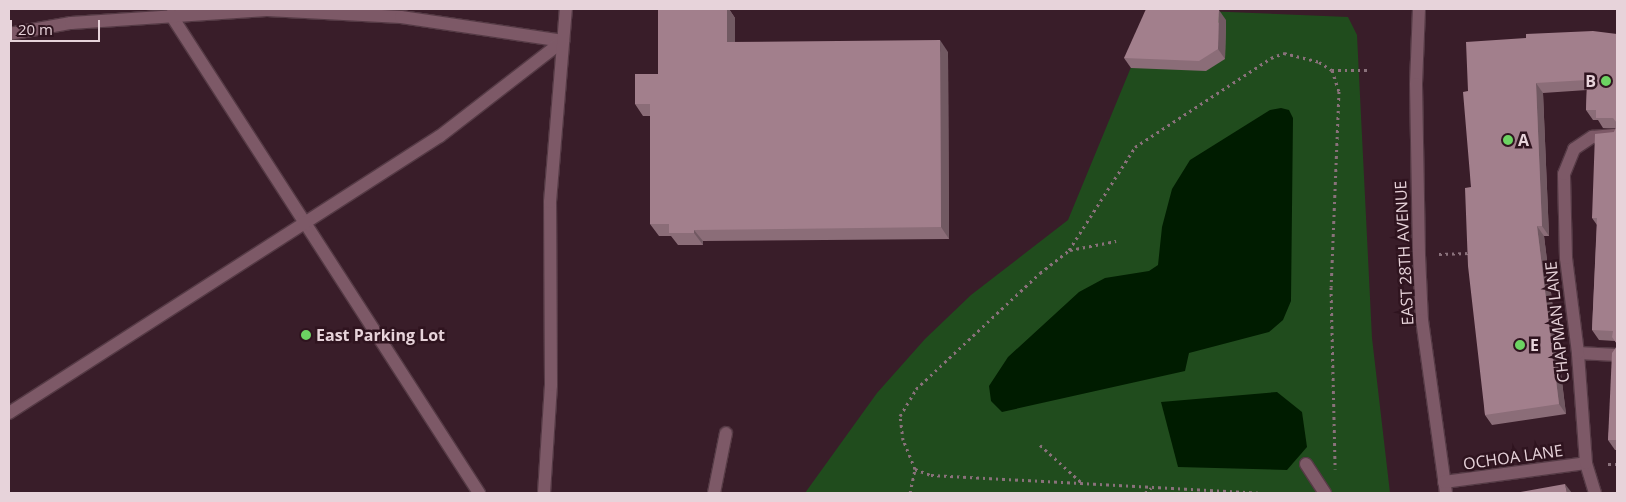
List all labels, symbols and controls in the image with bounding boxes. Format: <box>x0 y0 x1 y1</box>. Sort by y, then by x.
scale bar <box>12 10 102 42</box>
text: 20 m <box>18 19 53 39</box>
place label: B <box>1585 71 1596 91</box>
marker: B <box>1600 75 1612 87</box>
place label: A <box>1518 130 1529 150</box>
marker: A <box>1502 134 1514 146</box>
street label: EAST 28TH AVENUE <box>1391 180 1417 326</box>
street label: CHAPMAN LANE <box>1541 260 1573 384</box>
place label: East Parking Lot <box>316 325 445 345</box>
marker: East Parking Lot <box>300 329 312 341</box>
place label: E <box>1530 335 1539 355</box>
marker: E <box>1514 339 1526 351</box>
street label: OCHOA LANE <box>1462 441 1564 473</box>

